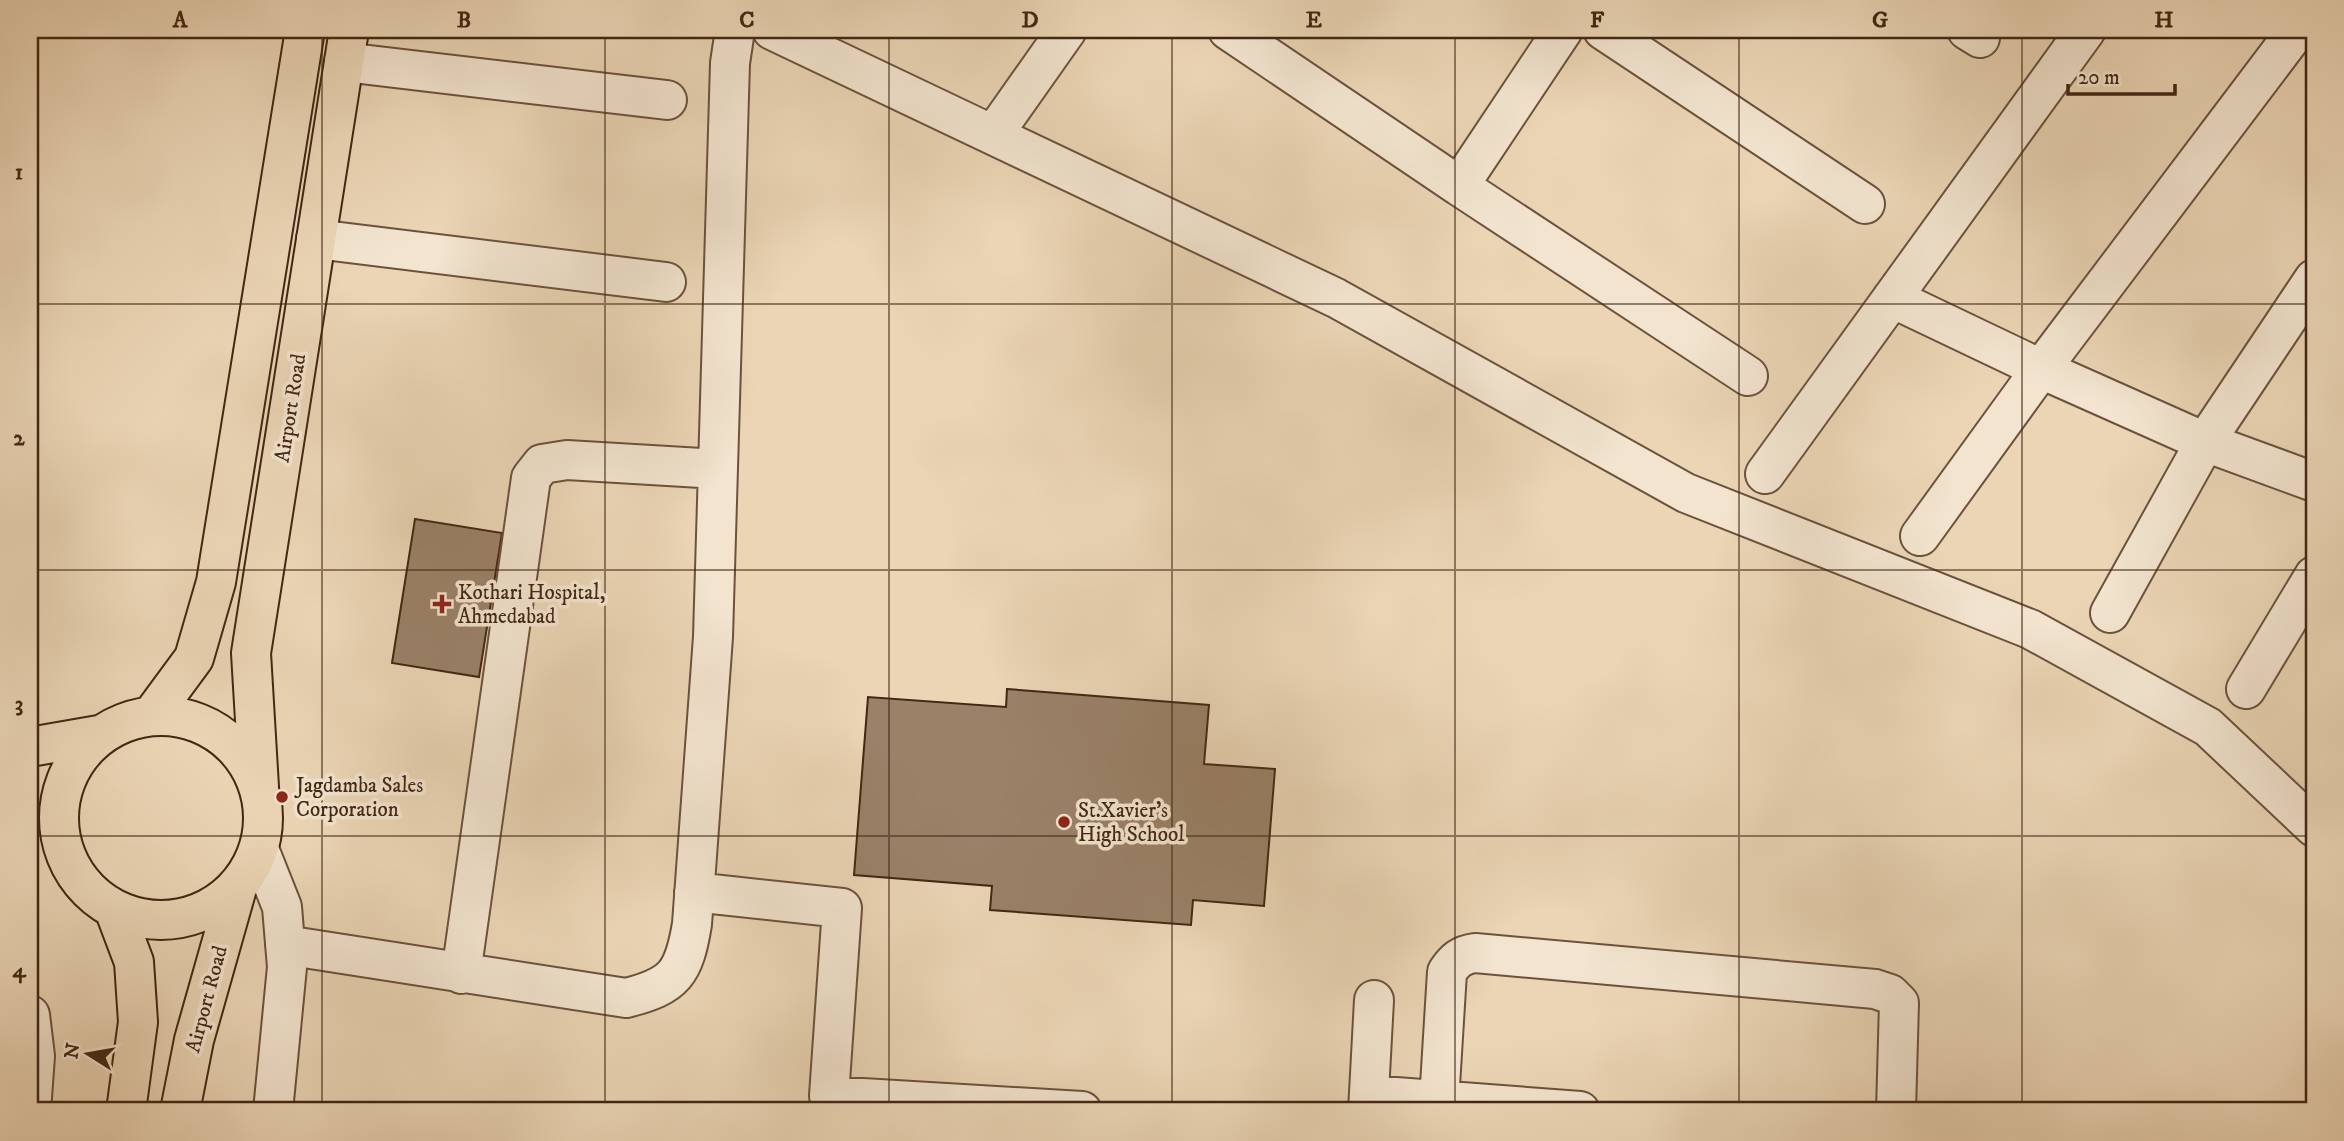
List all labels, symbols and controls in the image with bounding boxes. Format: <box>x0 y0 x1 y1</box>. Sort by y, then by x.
text: A <box>172 6 189 35</box>
text: B <box>457 6 471 35</box>
text: C <box>739 6 755 35</box>
text: D <box>1021 6 1039 35</box>
text: E <box>1306 6 1322 35</box>
text: F <box>1590 6 1605 35</box>
text: G <box>1872 6 1888 35</box>
text: H <box>2154 6 2174 35</box>
scale bar <box>2068 52 2174 96</box>
text: 20 m <box>2078 65 2120 91</box>
text: 1 <box>15 158 23 187</box>
street label: Airport Road <box>270 351 312 464</box>
text: 2 <box>13 424 25 453</box>
place label: Kothari Hospital, Ahmedabad <box>458 580 605 630</box>
marker: Kothari Hospital, Ahmedabad <box>432 594 452 614</box>
text: 3 <box>15 690 23 719</box>
place label: Jagdamba Sales Corporation <box>294 773 423 823</box>
marker: Jagdamba Sales Corporation <box>274 789 290 805</box>
place label: St.Xavier's High School <box>1078 798 1185 848</box>
marker: St.Xavier's High School <box>1056 814 1072 830</box>
street label: Airport Road <box>180 942 234 1056</box>
text: 4 <box>12 956 27 985</box>
north arrow <box>52 1018 122 1088</box>
text: N <box>60 1041 86 1061</box>

